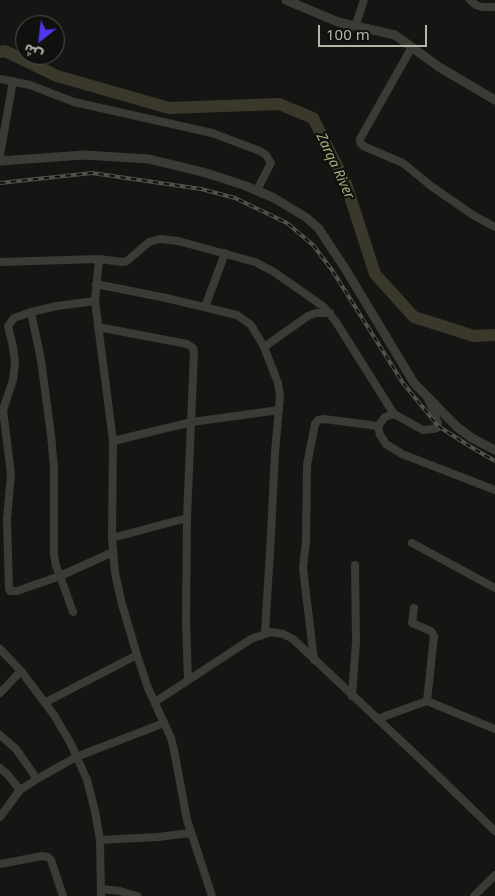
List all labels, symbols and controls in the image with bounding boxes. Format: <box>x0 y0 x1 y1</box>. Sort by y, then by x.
north arrow <box>15 15 65 65</box>
scale bar <box>320 15 429 47</box>
text: 100 m <box>326 24 370 44</box>
text: ش <box>20 40 46 66</box>
water label: Zarqa River <box>312 130 358 202</box>

